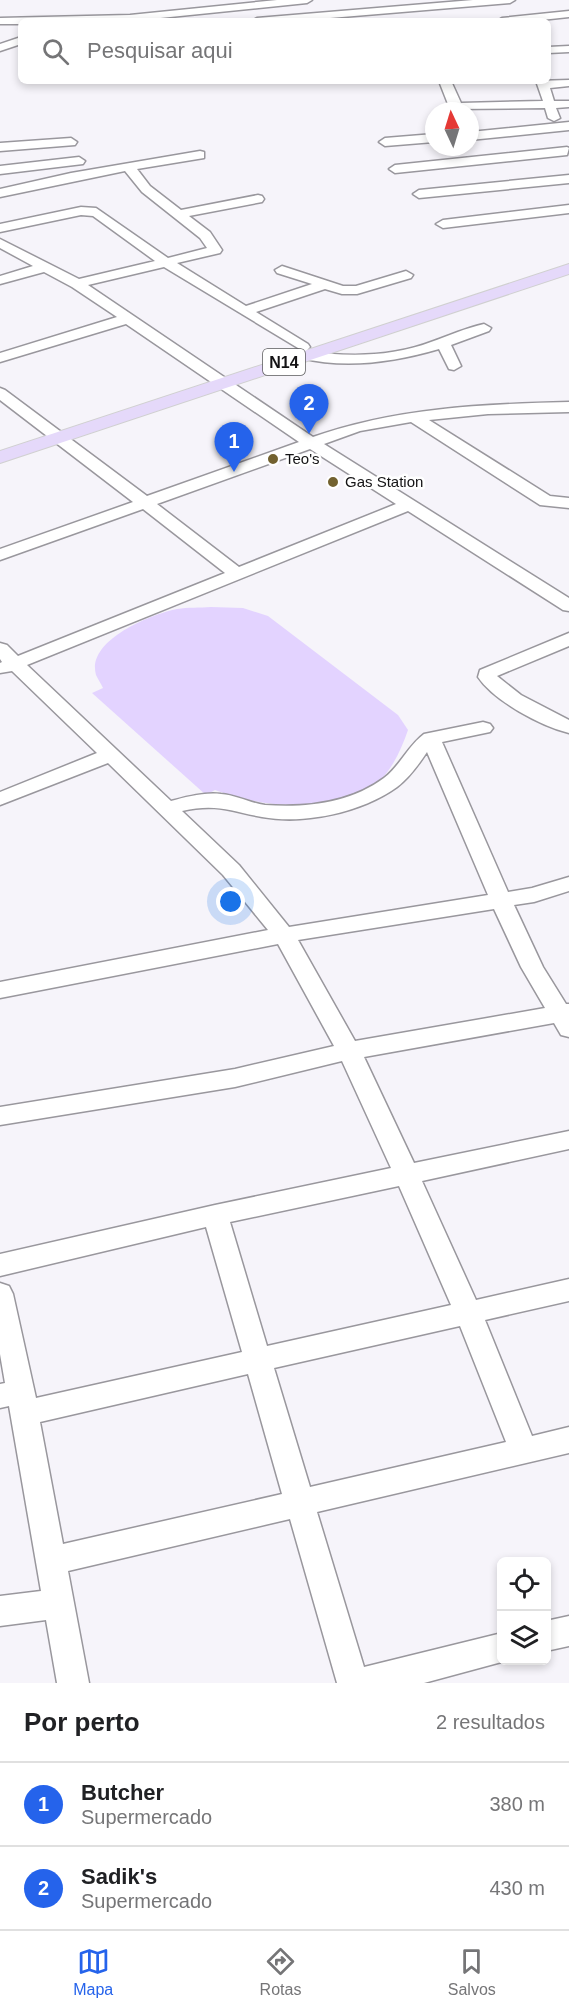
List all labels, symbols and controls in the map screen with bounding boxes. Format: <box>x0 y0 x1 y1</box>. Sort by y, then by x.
search box <box>18 18 551 84</box>
icon: search <box>39 35 72 68</box>
text: Pesquisar aqui <box>87 38 233 63</box>
north arrow <box>425 102 479 156</box>
road number: N14 <box>263 349 305 375</box>
pin: 2 <box>290 384 328 434</box>
pin: 1 <box>214 422 254 472</box>
place label: Teo's <box>285 450 320 467</box>
marker: Teo's <box>266 452 280 466</box>
place label: Gas Station <box>345 473 423 490</box>
marker: Gas Station <box>326 475 340 489</box>
your location <box>216 887 245 916</box>
map controls <box>497 1557 551 1665</box>
button: locate <box>497 1557 551 1611</box>
button: layers <box>497 1611 551 1665</box>
text: Por perto <box>24 1707 140 1737</box>
text: 2 resultados <box>436 1711 545 1733</box>
text: Butcher <box>81 1780 164 1805</box>
text: 1 <box>38 1793 49 1815</box>
text: 380 m <box>489 1793 545 1815</box>
text: Supermercado <box>81 1806 212 1828</box>
text: Sadik's <box>81 1864 157 1889</box>
text: 2 <box>38 1877 49 1899</box>
text: 430 m <box>489 1877 545 1899</box>
text: Supermercado <box>81 1890 212 1912</box>
tab: Mapa <box>73 1945 113 1999</box>
tab: Rotas <box>260 1945 301 1999</box>
tab: Salvos <box>448 1945 496 1999</box>

